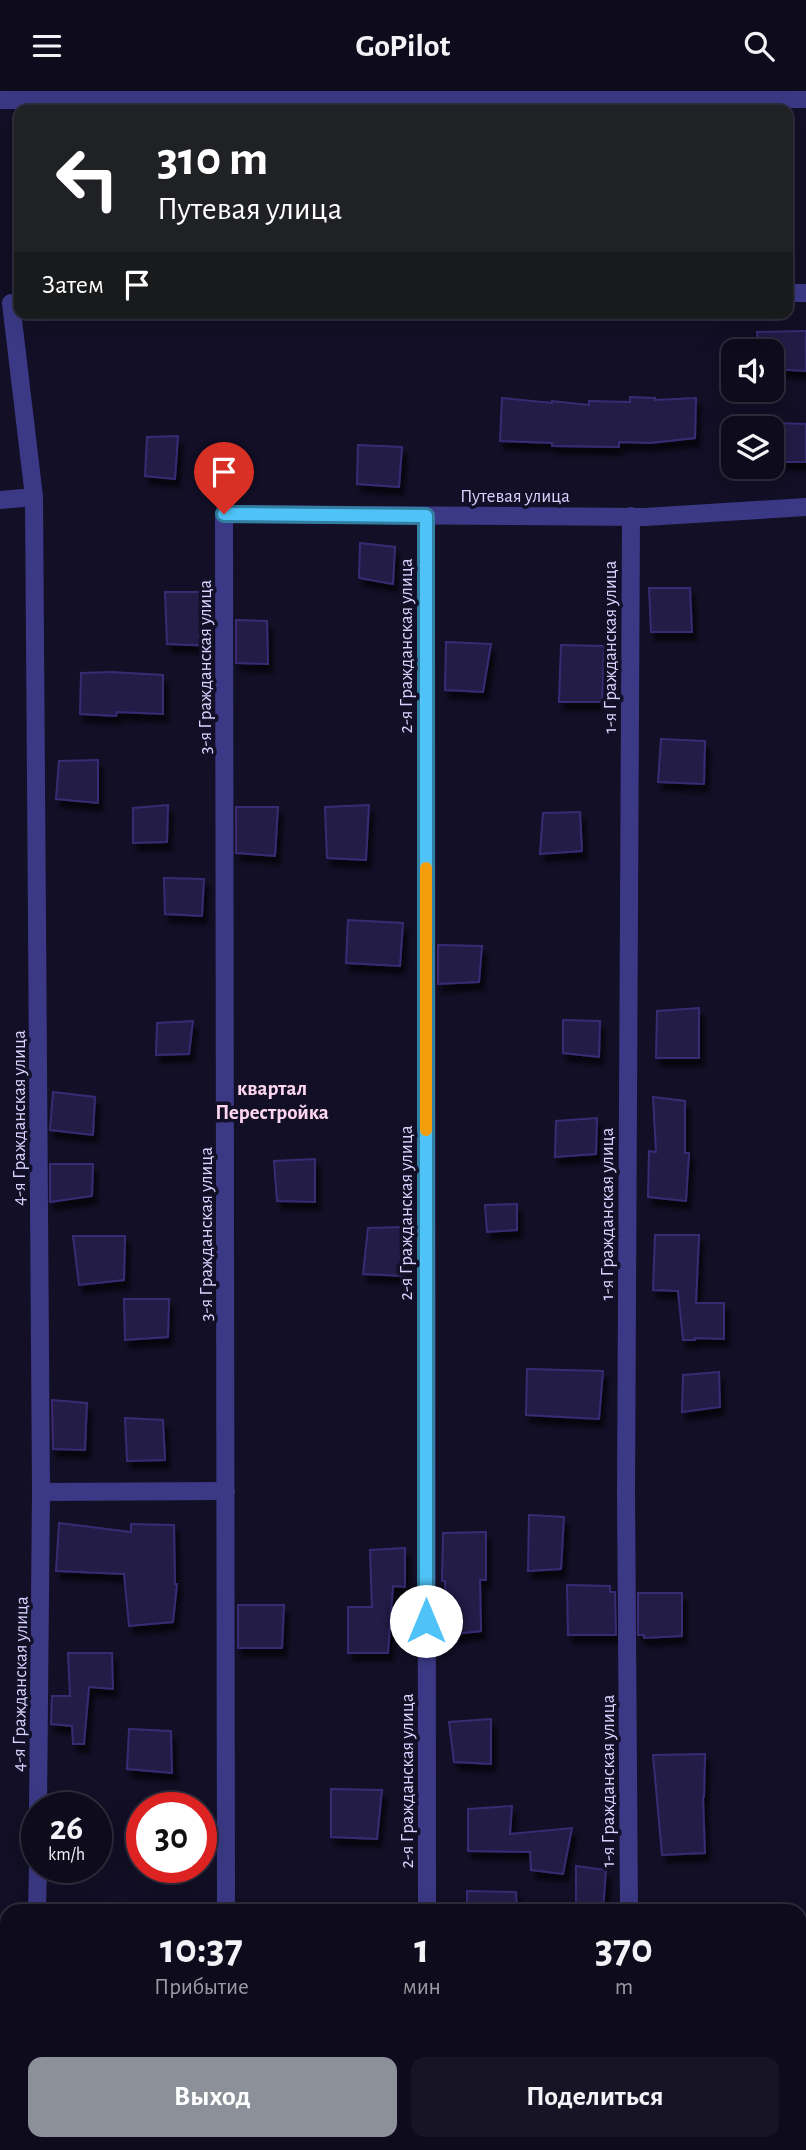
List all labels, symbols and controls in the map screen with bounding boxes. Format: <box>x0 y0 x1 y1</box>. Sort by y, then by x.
icon: menu <box>28 27 66 65</box>
icon: search <box>740 27 778 65</box>
text: GoPilot <box>356 30 450 62</box>
icon: left <box>42 133 133 224</box>
text: 310 m <box>157 135 268 184</box>
text: Путевая улица <box>157 193 342 225</box>
icon: arrive <box>118 266 156 304</box>
text: Затем <box>42 272 104 298</box>
map controls <box>721 339 784 479</box>
button: sound <box>721 339 784 402</box>
button: layers <box>721 416 784 479</box>
pin <box>194 442 254 514</box>
icon: arrive <box>205 453 243 491</box>
street label: Путевая улица <box>460 487 570 506</box>
street label: 2-я Гражданская улица <box>397 558 416 734</box>
street label: 1-я Гражданская улица <box>601 560 620 734</box>
street label: 3-я Гражданская улица <box>196 579 215 754</box>
street label: 4-я Гражданская улица <box>10 1030 29 1206</box>
district label: квартал Перестройка <box>215 1078 329 1123</box>
street label: 2-я Гражданская улица <box>397 1125 416 1301</box>
street label: 1-я Гражданская улица <box>598 1127 617 1301</box>
street label: 3-я Гражданская улица <box>197 1146 216 1321</box>
position arrow <box>389 1584 463 1658</box>
street label: 4-я Гражданская улица <box>9 1596 32 1772</box>
street label: 2-я Гражданская улица <box>398 1693 417 1869</box>
street label: 1-я Гражданская улица <box>599 1694 618 1868</box>
speed limit sign: 30 <box>126 1792 217 1883</box>
text: 26 <box>50 1811 83 1846</box>
text: km/h <box>48 1846 85 1864</box>
text: 10:37 <box>160 1928 243 1970</box>
text: 1 <box>414 1928 429 1970</box>
text: 370 <box>595 1928 653 1970</box>
text: Прибытие <box>154 1976 249 1999</box>
text: мин <box>403 1976 441 1999</box>
text: m <box>615 1976 633 1999</box>
button: Выход <box>28 2057 397 2137</box>
button: Поделиться <box>411 2057 779 2137</box>

